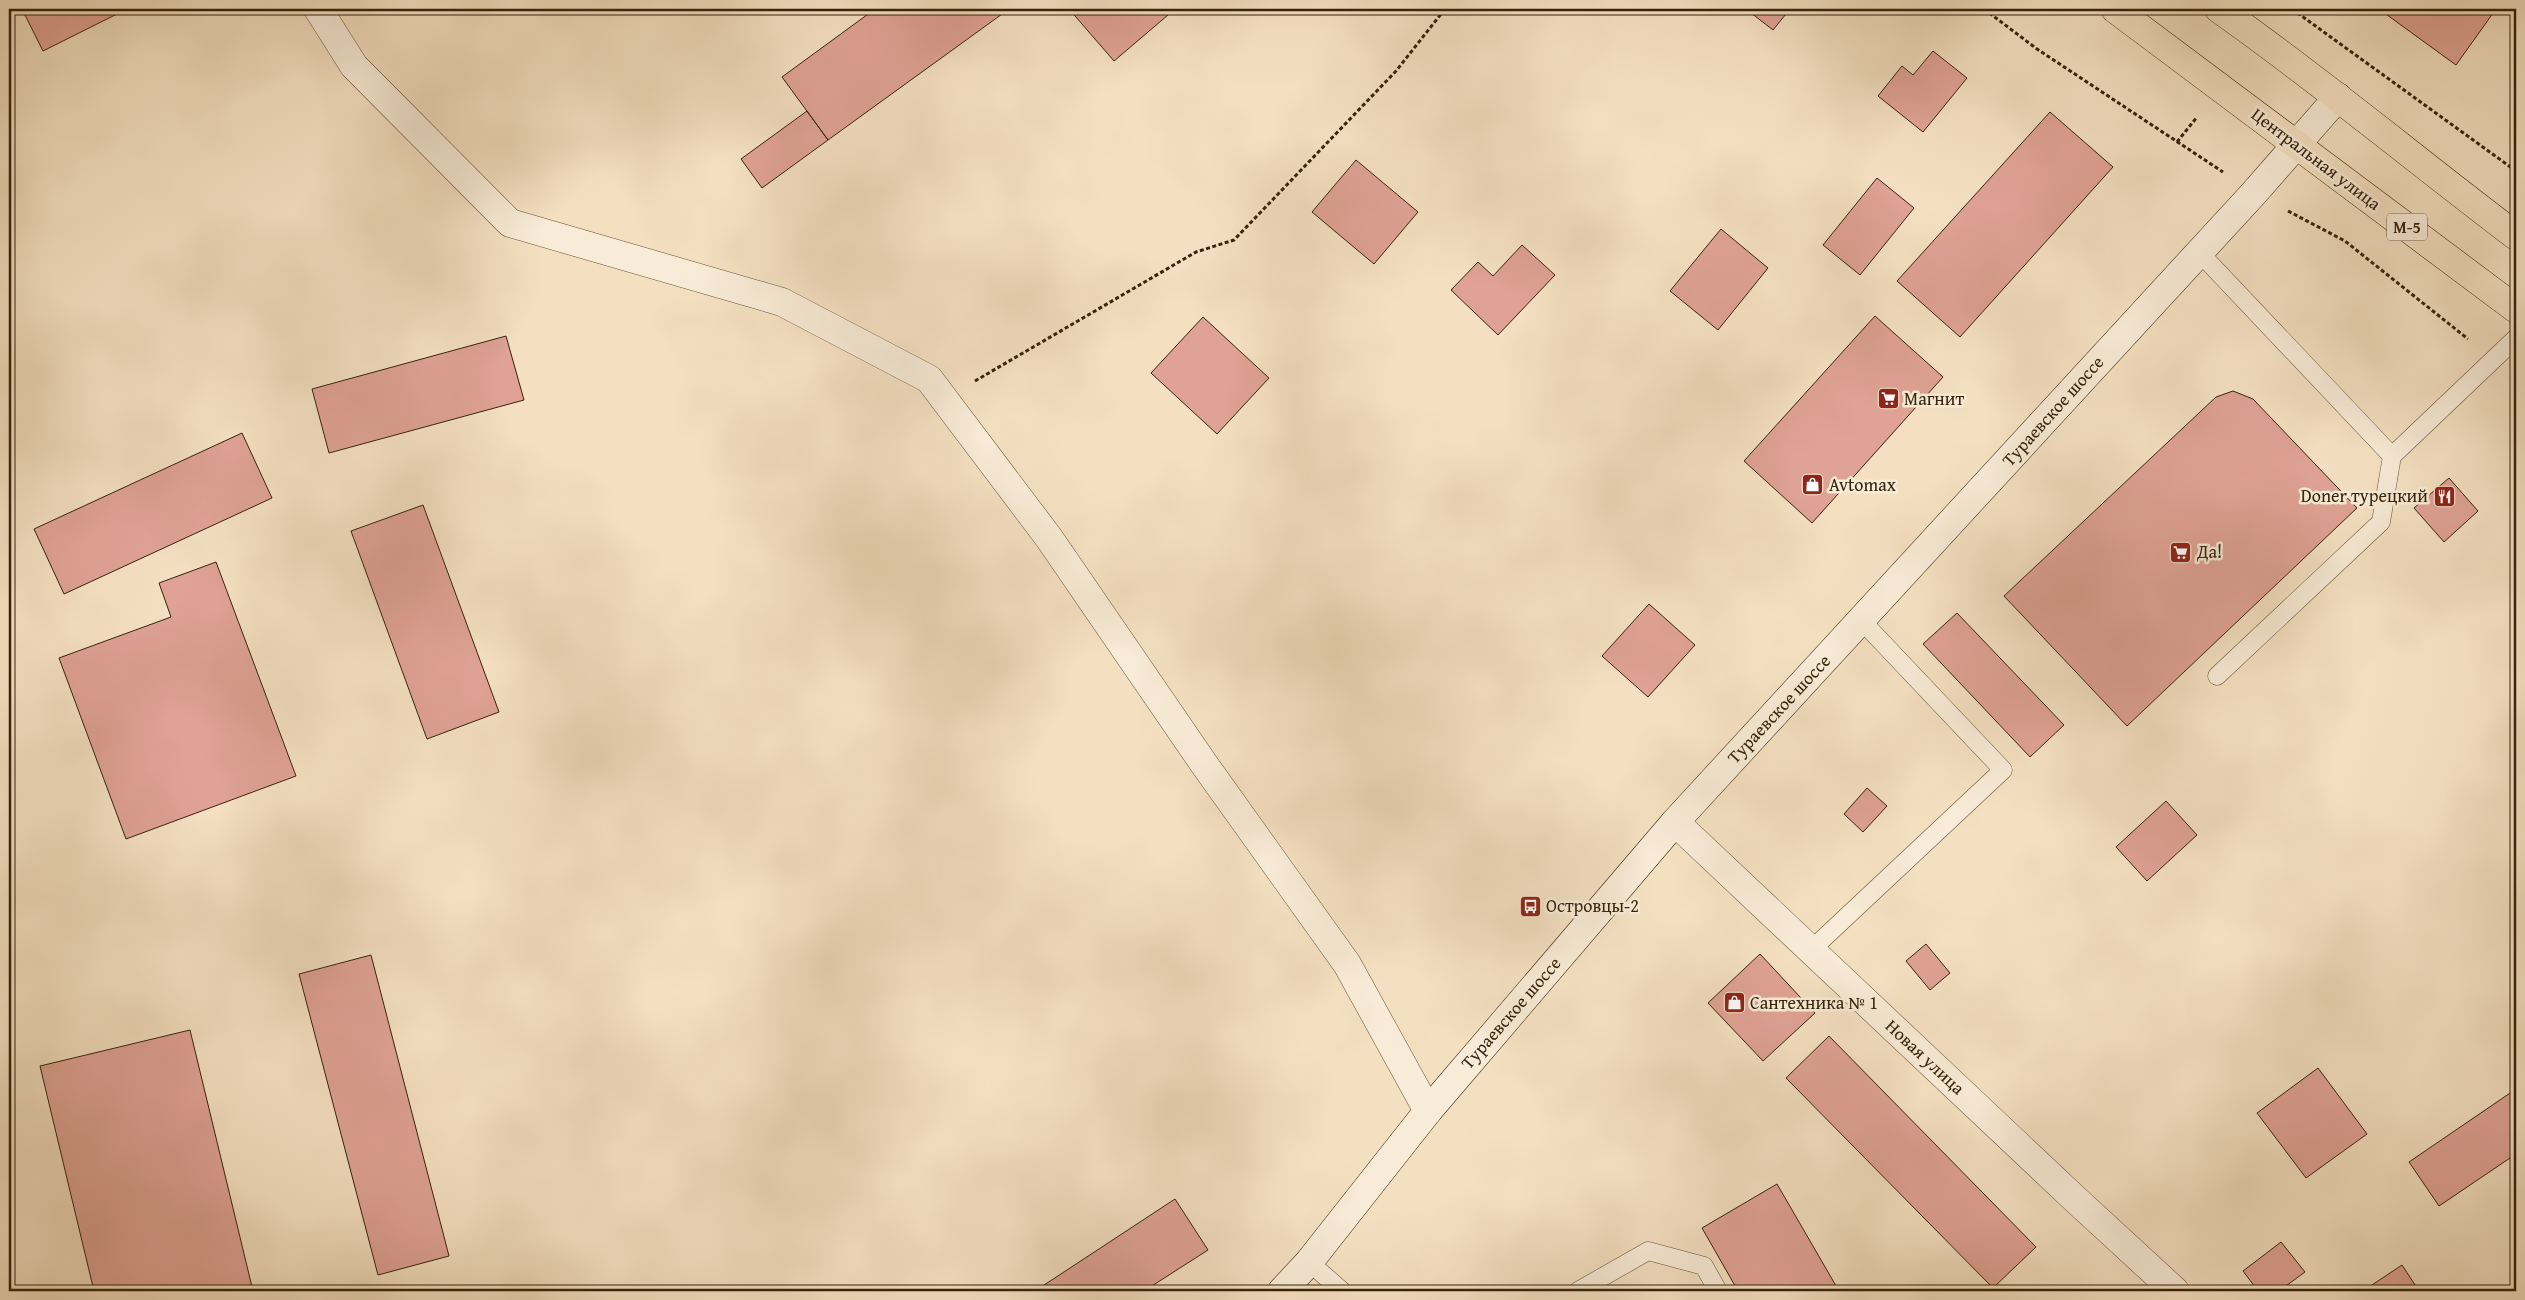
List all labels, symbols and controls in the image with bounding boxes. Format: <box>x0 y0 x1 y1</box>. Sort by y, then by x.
street label: Центральная улица <box>2246 101 2387 217</box>
road number: М-5 <box>2387 213 2427 240</box>
street label: Тураевское шоссе <box>1995 349 2110 472</box>
place label: Магнит <box>1904 385 1964 412</box>
supermarket icon: Магнит <box>1876 387 1900 411</box>
place label: Avtomax <box>1829 471 1897 498</box>
shop icon: Avtomax <box>1801 473 1825 497</box>
place label: Doner турецкий <box>2301 482 2428 509</box>
restaurant icon: Doner турецкий <box>2432 484 2456 508</box>
place label: Да! <box>2196 538 2222 565</box>
supermarket icon: Да! <box>2169 540 2193 564</box>
street label: Тураевское шоссе <box>1721 648 1837 769</box>
place label: Островцы-2 <box>1546 892 1639 919</box>
bus stop icon: Островцы-2 <box>1518 894 1542 918</box>
street label: Тураевское шоссе <box>1454 951 1567 1075</box>
place label: Сантехника № 1 <box>1750 989 1878 1016</box>
shop icon: Сантехника № 1 <box>1722 991 1746 1015</box>
street label: Новая улица <box>1880 1013 1971 1101</box>

